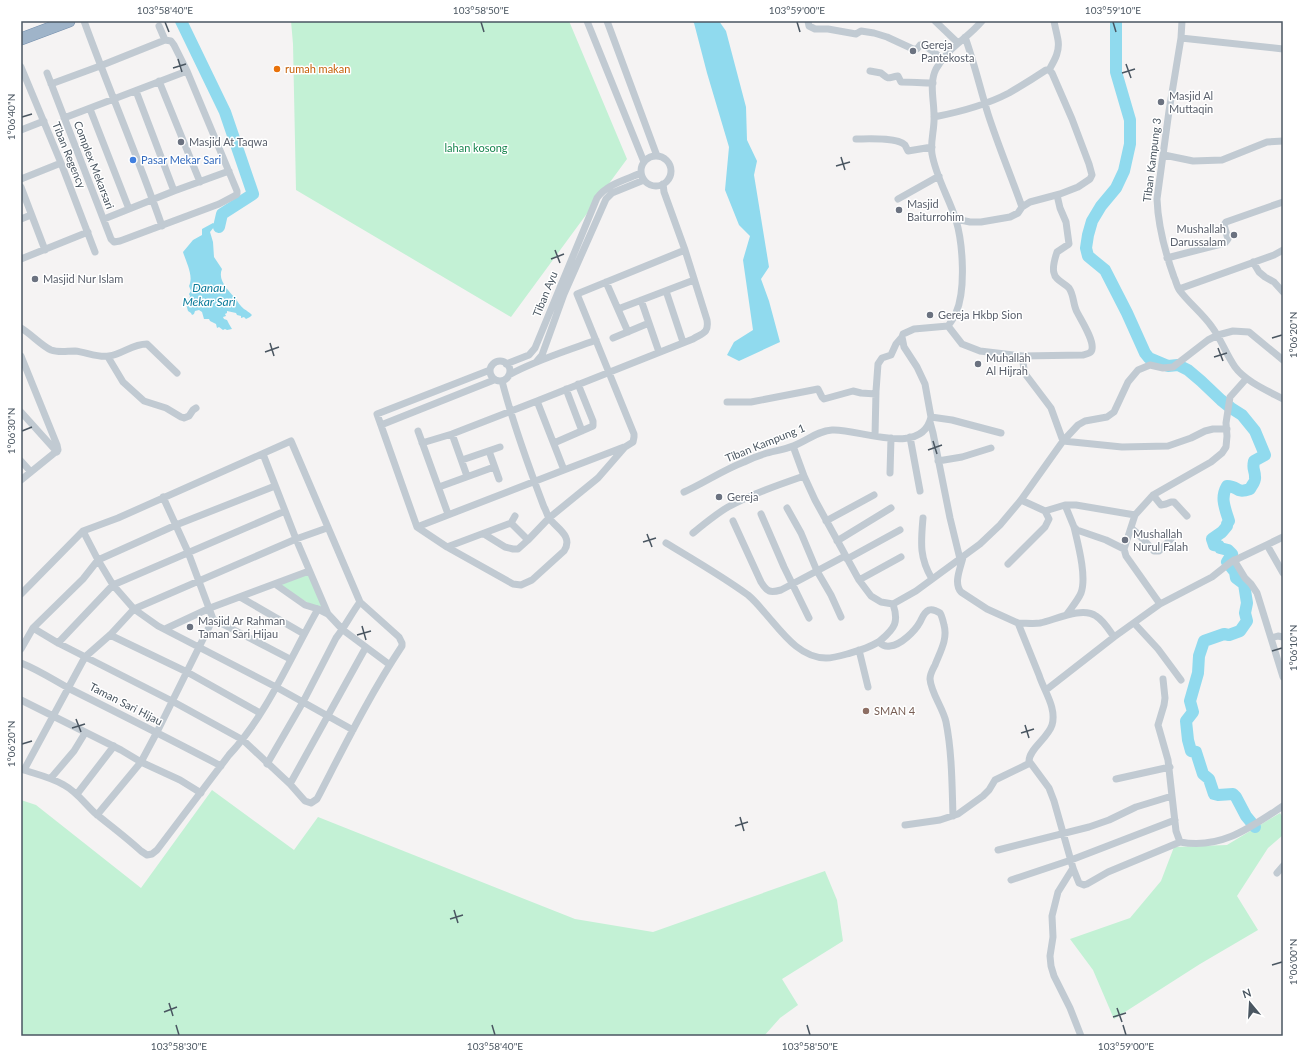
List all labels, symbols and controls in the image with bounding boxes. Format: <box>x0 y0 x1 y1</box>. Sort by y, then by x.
text: 103°58'40"E <box>137 4 193 16</box>
text: 103°58'50"E <box>453 4 509 16</box>
text: 103°59'00"E <box>769 4 825 16</box>
text: 103°59'10"E <box>1085 4 1141 16</box>
place label: Gereja Pantekosta <box>921 38 974 64</box>
marker: Gereja Pantekosta <box>908 46 918 56</box>
place label: rumah makan <box>285 62 350 75</box>
marker: rumah makan <box>272 64 282 74</box>
place label: Masjid Al Muttaqin <box>1169 89 1213 115</box>
text: 1°06'40"N <box>5 94 17 140</box>
marker: Masjid Al Muttaqin <box>1156 97 1166 107</box>
street label: Tiban Kampung 3 <box>1140 117 1163 203</box>
street label: Complex Mekarsari <box>72 119 117 211</box>
street label: Tiban Regency <box>50 120 89 190</box>
place label: Masjid At Taqwa <box>189 135 268 148</box>
marker: Masjid At Taqwa <box>176 137 186 147</box>
park label: lahan kosong <box>445 141 508 154</box>
place label: Pasar Mekar Sari <box>141 153 222 166</box>
marker: Pasar Mekar Sari <box>128 155 138 165</box>
place label: Masjid Baiturrohim <box>907 197 964 223</box>
marker: Masjid Baiturrohim <box>894 205 904 215</box>
place label: Mushallah Darussalam <box>1170 222 1226 248</box>
marker: Mushallah Darussalam <box>1229 230 1239 240</box>
street label: Tiban Ayu <box>529 269 560 319</box>
place label: Masjid Nur Islam <box>43 272 123 285</box>
marker: Masjid Nur Islam <box>30 274 40 284</box>
water label: Danau Mekar Sari <box>182 280 236 309</box>
place label: Gereja Hkbp Sion <box>938 308 1022 321</box>
marker: Gereja Hkbp Sion <box>925 310 935 320</box>
text: 1°06'20"N <box>1287 312 1299 358</box>
place label: Muhallah Al Hijrah <box>986 351 1031 377</box>
marker: Muhallah Al Hijrah <box>973 359 983 369</box>
text: 1°06'30"N <box>5 408 17 454</box>
street label: Tiban Kampung 1 <box>723 421 807 464</box>
place label: Gereja <box>727 490 758 503</box>
marker: Gereja <box>714 492 724 502</box>
place label: Mushallah Nurul Falah <box>1133 527 1188 553</box>
marker: Mushallah Nurul Falah <box>1120 535 1130 545</box>
place label: Masjid Ar Rahman Taman Sari Hijau <box>198 614 285 640</box>
marker: Masjid Ar Rahman Taman Sari Hijau <box>185 622 195 632</box>
text: 1°06'10"N <box>1287 625 1299 671</box>
street label: Taman Sari Hijau <box>88 680 165 728</box>
place label: SMAN 4 <box>874 704 916 717</box>
marker: SMAN 4 <box>861 706 871 716</box>
text: 1°06'20"N <box>5 721 17 767</box>
text: 1°06'00"N <box>1287 939 1299 985</box>
north arrow <box>1230 983 1270 1023</box>
text: N <box>1241 986 1253 1001</box>
text: 103°58'30"E <box>151 1040 207 1052</box>
text: 103°58'40"E <box>467 1040 523 1052</box>
text: 103°58'50"E <box>782 1040 838 1052</box>
text: 103°59'00"E <box>1098 1040 1154 1052</box>

